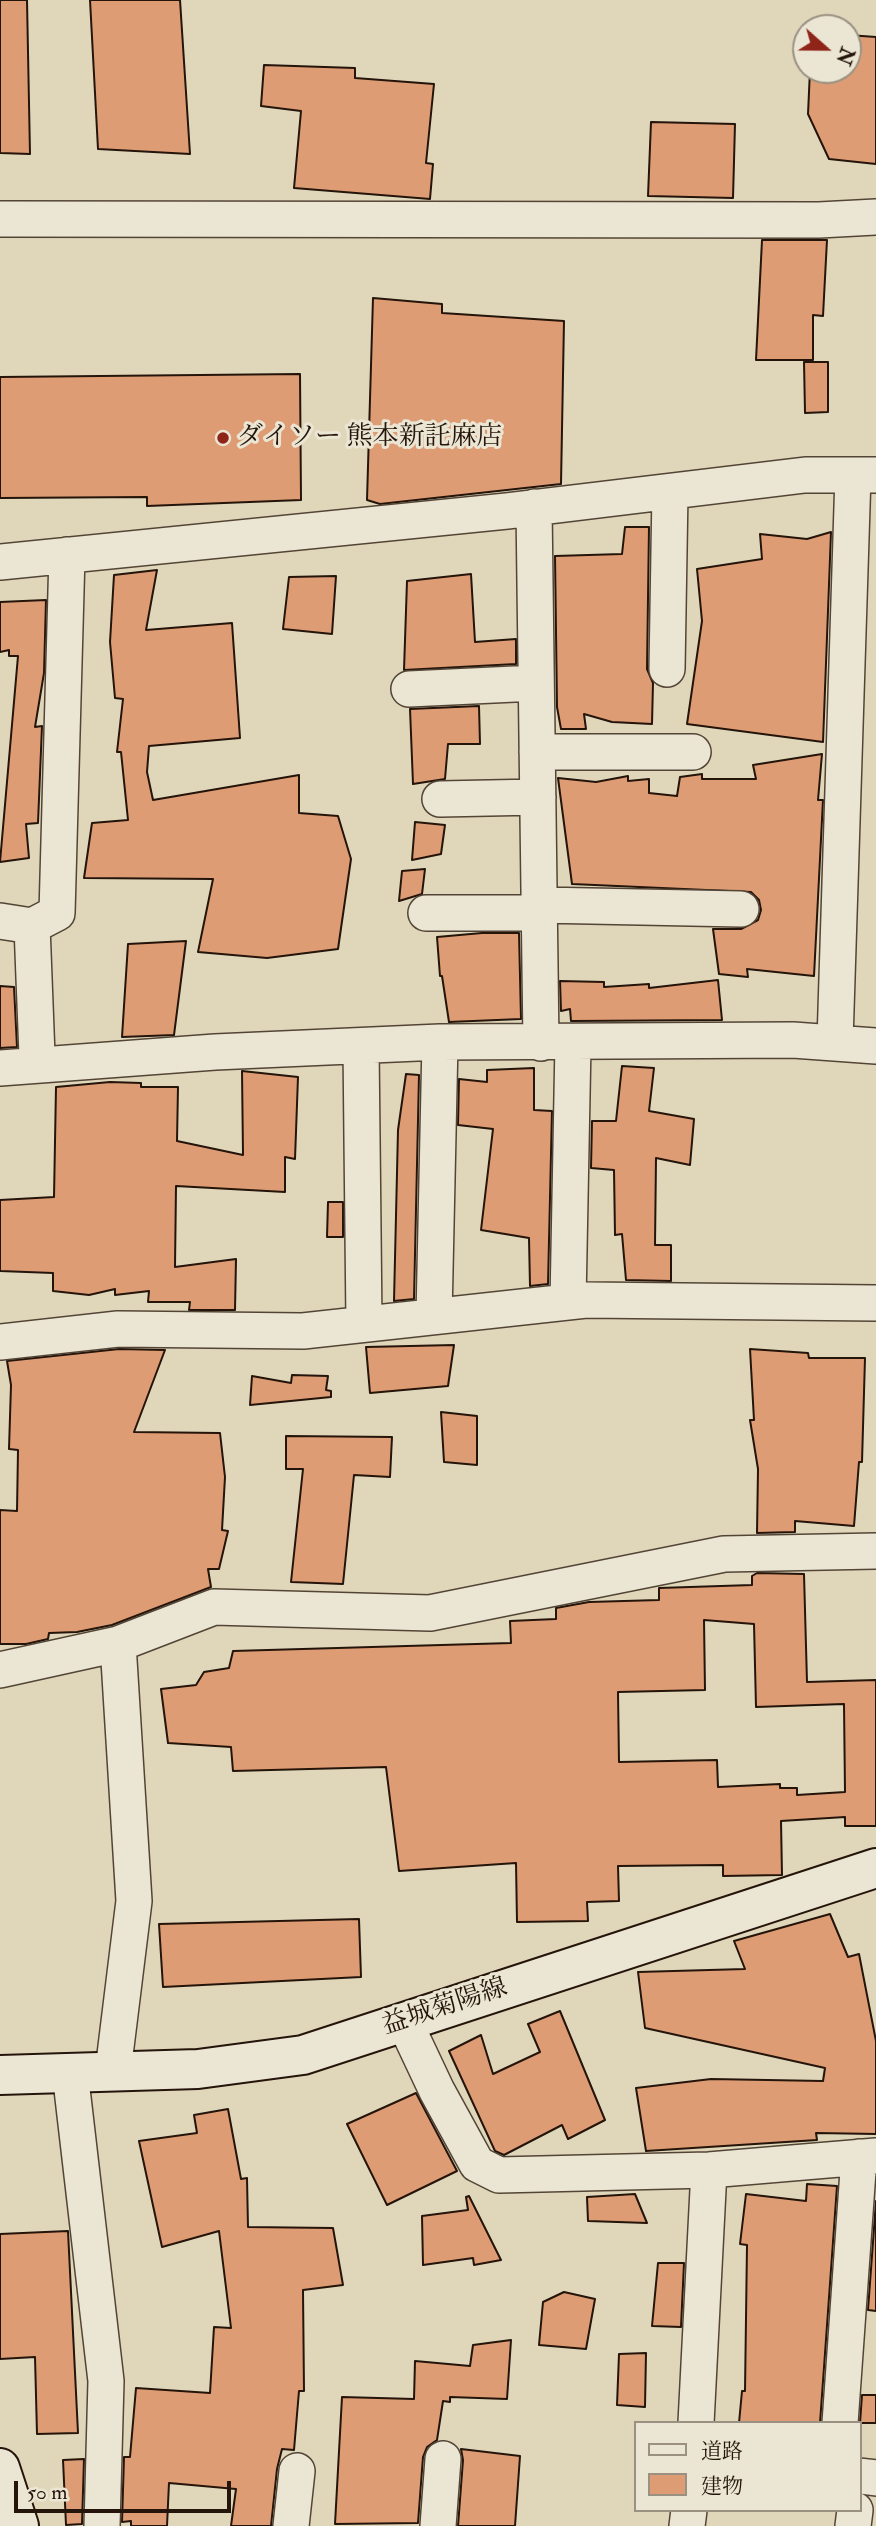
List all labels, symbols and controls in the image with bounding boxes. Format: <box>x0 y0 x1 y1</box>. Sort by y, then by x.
north arrow <box>792 14 862 84</box>
text: N <box>830 44 859 68</box>
place label: ダイソー 熊本新託麻店 <box>237 422 502 454</box>
marker: ダイソー 熊本新託麻店 <box>215 430 231 446</box>
street label: 益城菊陽線 <box>378 1973 512 2043</box>
legend <box>634 2421 862 2512</box>
text: 道路 <box>701 2438 743 2465</box>
scale bar <box>18 2466 234 2510</box>
text: 建物 <box>701 2473 743 2500</box>
text: 50 m <box>27 2479 68 2506</box>

